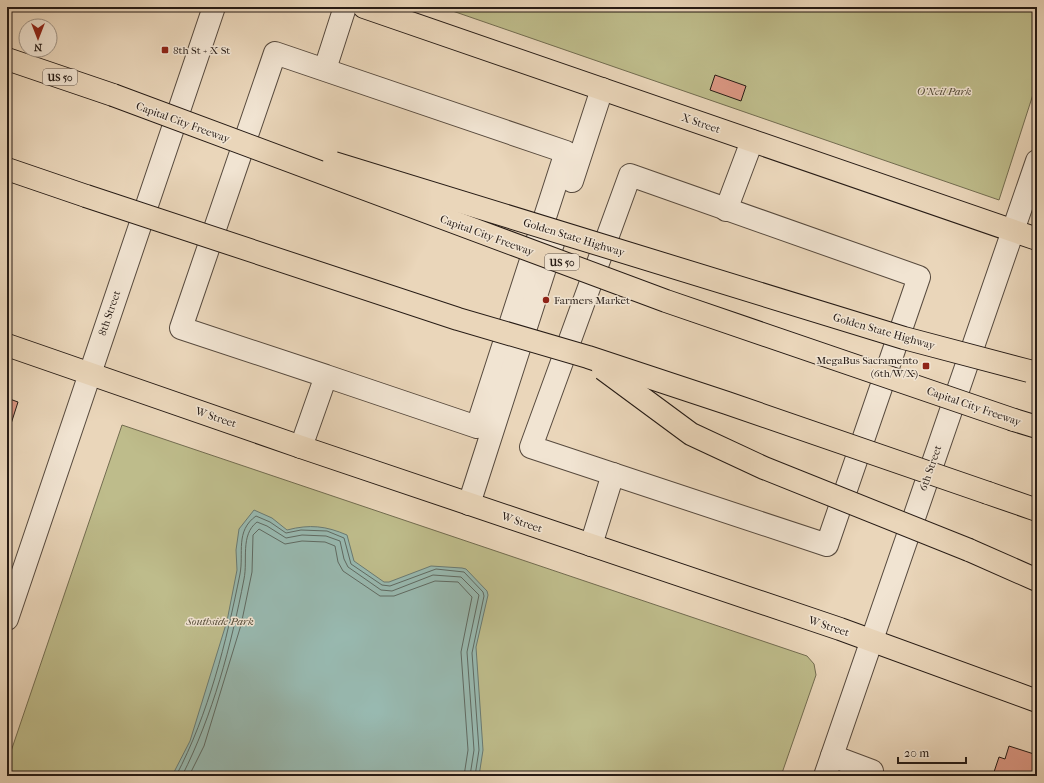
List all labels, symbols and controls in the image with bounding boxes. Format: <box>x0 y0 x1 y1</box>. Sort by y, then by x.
north arrow <box>18 18 58 58</box>
text: N <box>33 41 42 54</box>
place label: 8th St + X St <box>173 44 230 57</box>
marker: 8th St + X St <box>160 45 170 55</box>
road number: US 50 <box>43 69 77 85</box>
park label: O'Neil Park <box>917 85 971 98</box>
street label: Capital City Freeway <box>134 99 233 146</box>
street label: X Street <box>680 111 722 136</box>
street label: Capital City Freeway <box>438 212 537 259</box>
street label: Golden State Highway <box>522 216 627 259</box>
road number: US 50 <box>545 254 579 270</box>
street label: 8th Street <box>96 289 123 338</box>
place label: Farmers Market <box>554 294 630 307</box>
marker: Farmers Market <box>541 295 551 305</box>
street label: Golden State Highway <box>831 311 937 353</box>
place label: MegaBus Sacramento (6th/W/X) <box>816 354 918 380</box>
marker: MegaBus Sacramento (6th/W/X) <box>921 361 931 371</box>
street label: Capital City Freeway <box>925 384 1024 429</box>
street label: W Street <box>193 404 238 431</box>
street label: 6th Street <box>917 444 944 493</box>
street label: W Street <box>499 509 544 536</box>
street label: W Street <box>806 613 851 640</box>
park label: Southside Park <box>185 615 254 628</box>
scale bar <box>898 739 966 765</box>
text: 20 m <box>904 746 929 760</box>

